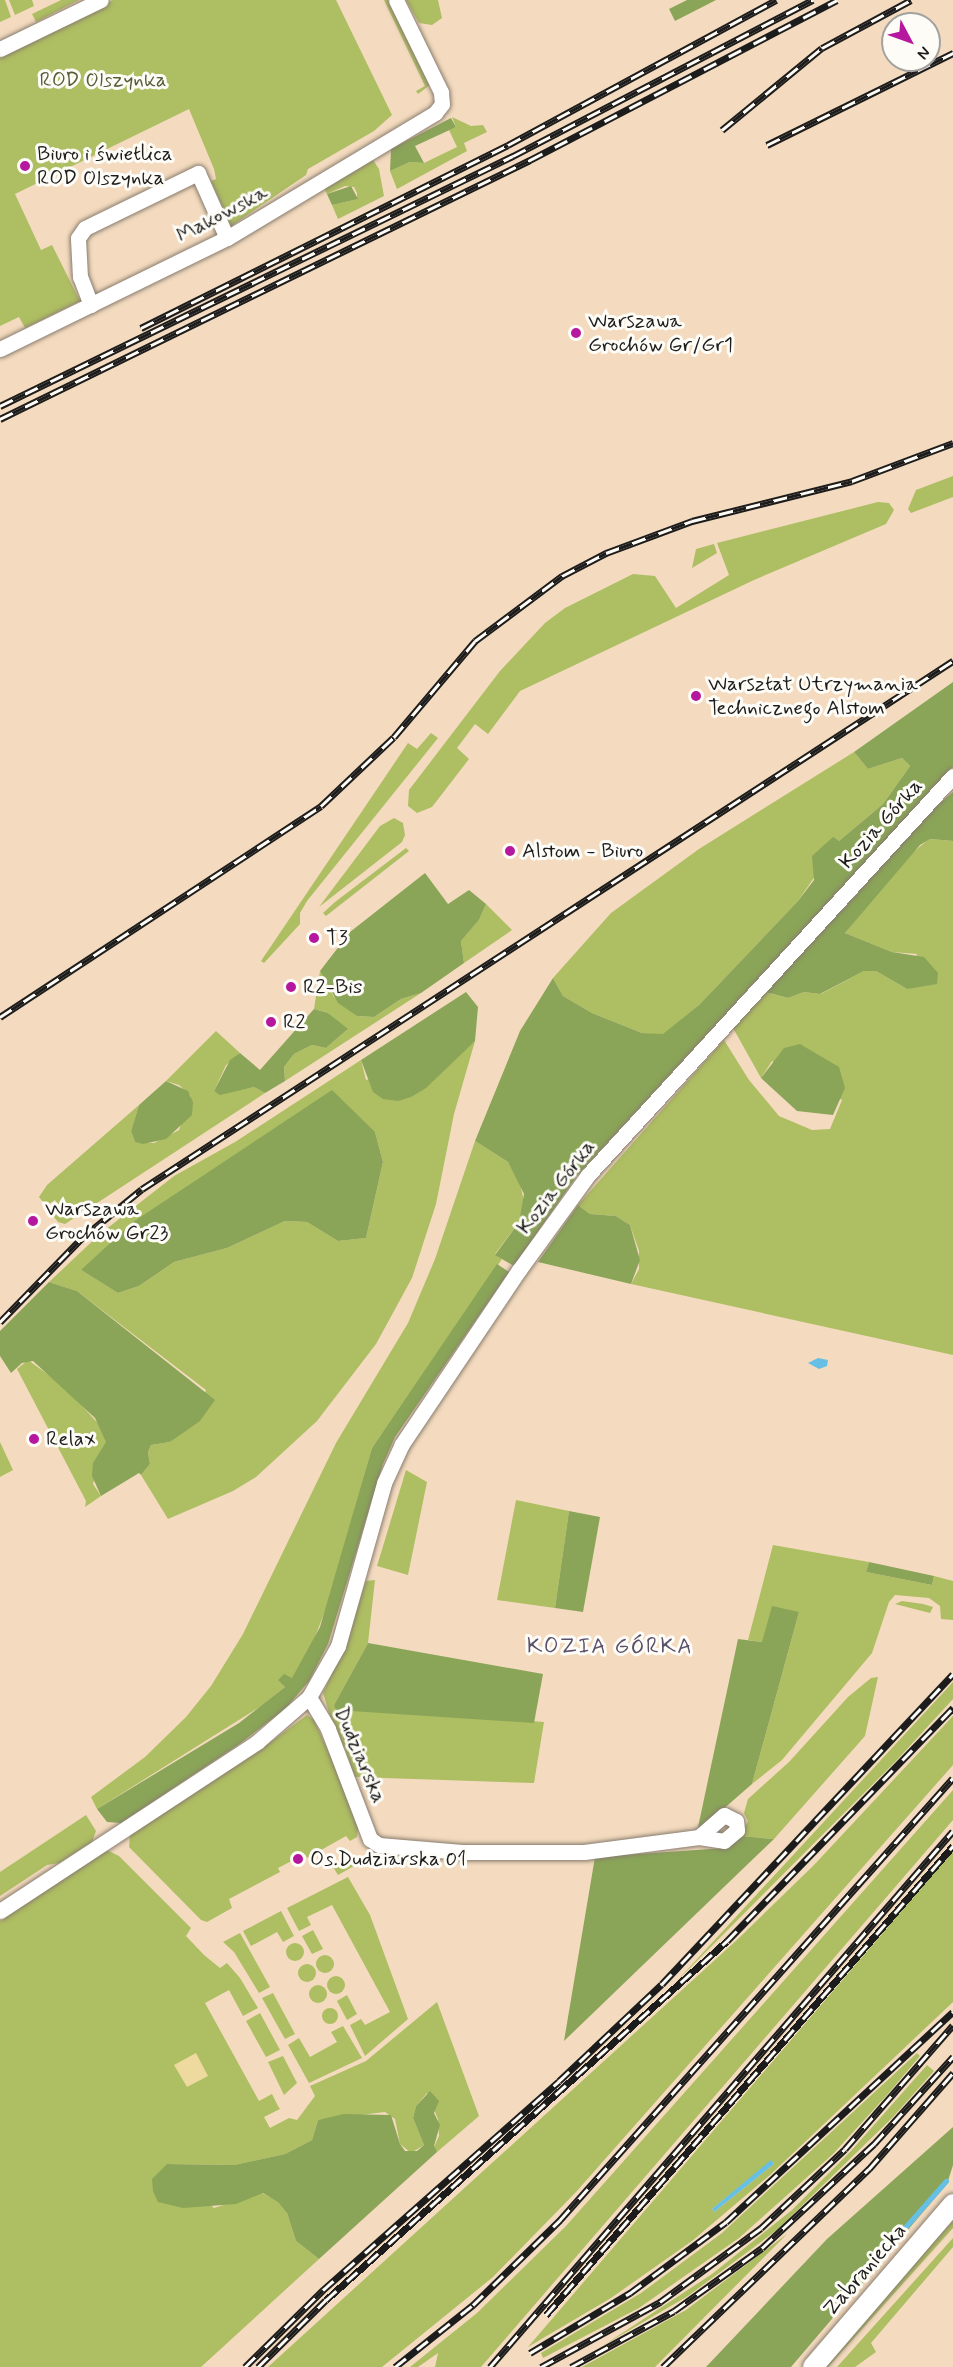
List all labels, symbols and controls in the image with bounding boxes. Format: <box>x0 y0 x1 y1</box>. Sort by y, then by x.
north arrow <box>881 12 941 72</box>
text: N <box>912 42 935 64</box>
park label: ROD Olszynka <box>39 67 167 93</box>
place label: Biuro i świetlica ROD Olszynka <box>37 141 173 191</box>
marker: Biuro i świetlica ROD Olszynka <box>18 159 32 173</box>
street label: Makowska <box>172 180 272 248</box>
place label: Warszawa Grochów Gr/Gr1 <box>588 308 732 358</box>
marker: Warszawa Grochów Gr/Gr1 <box>569 326 583 340</box>
place label: Warsztat Utrzymania Technicznego Alstom <box>708 671 918 721</box>
marker: Warsztat Utrzymania Technicznego Alstom <box>689 689 703 703</box>
street label: Kozia Górka <box>834 774 928 874</box>
place label: Alstom - Biuro <box>522 838 643 864</box>
marker: Alstom - Biuro <box>503 844 517 858</box>
place label: T3 <box>326 925 348 951</box>
marker: T3 <box>307 931 321 945</box>
place label: R2-Bis <box>303 974 362 1000</box>
marker: R2-Bis <box>284 980 298 994</box>
place label: R2 <box>283 1009 306 1035</box>
marker: R2 <box>264 1015 278 1029</box>
street label: Kozia Górka <box>511 1135 601 1239</box>
place label: Warszawa Grochów Gr23 <box>45 1196 167 1246</box>
marker: Warszawa Grochów Gr23 <box>26 1214 40 1228</box>
place label: Relax <box>46 1426 96 1452</box>
marker: Relax <box>27 1432 41 1446</box>
district label: KOZIA GÓRKA <box>528 1635 692 1661</box>
street label: Dudziarska <box>328 1703 392 1807</box>
place label: Os.Dudziarska 01 <box>310 1846 466 1872</box>
marker: Os.Dudziarska 01 <box>291 1852 305 1866</box>
street label: Zabraniecka <box>818 2219 912 2321</box>

